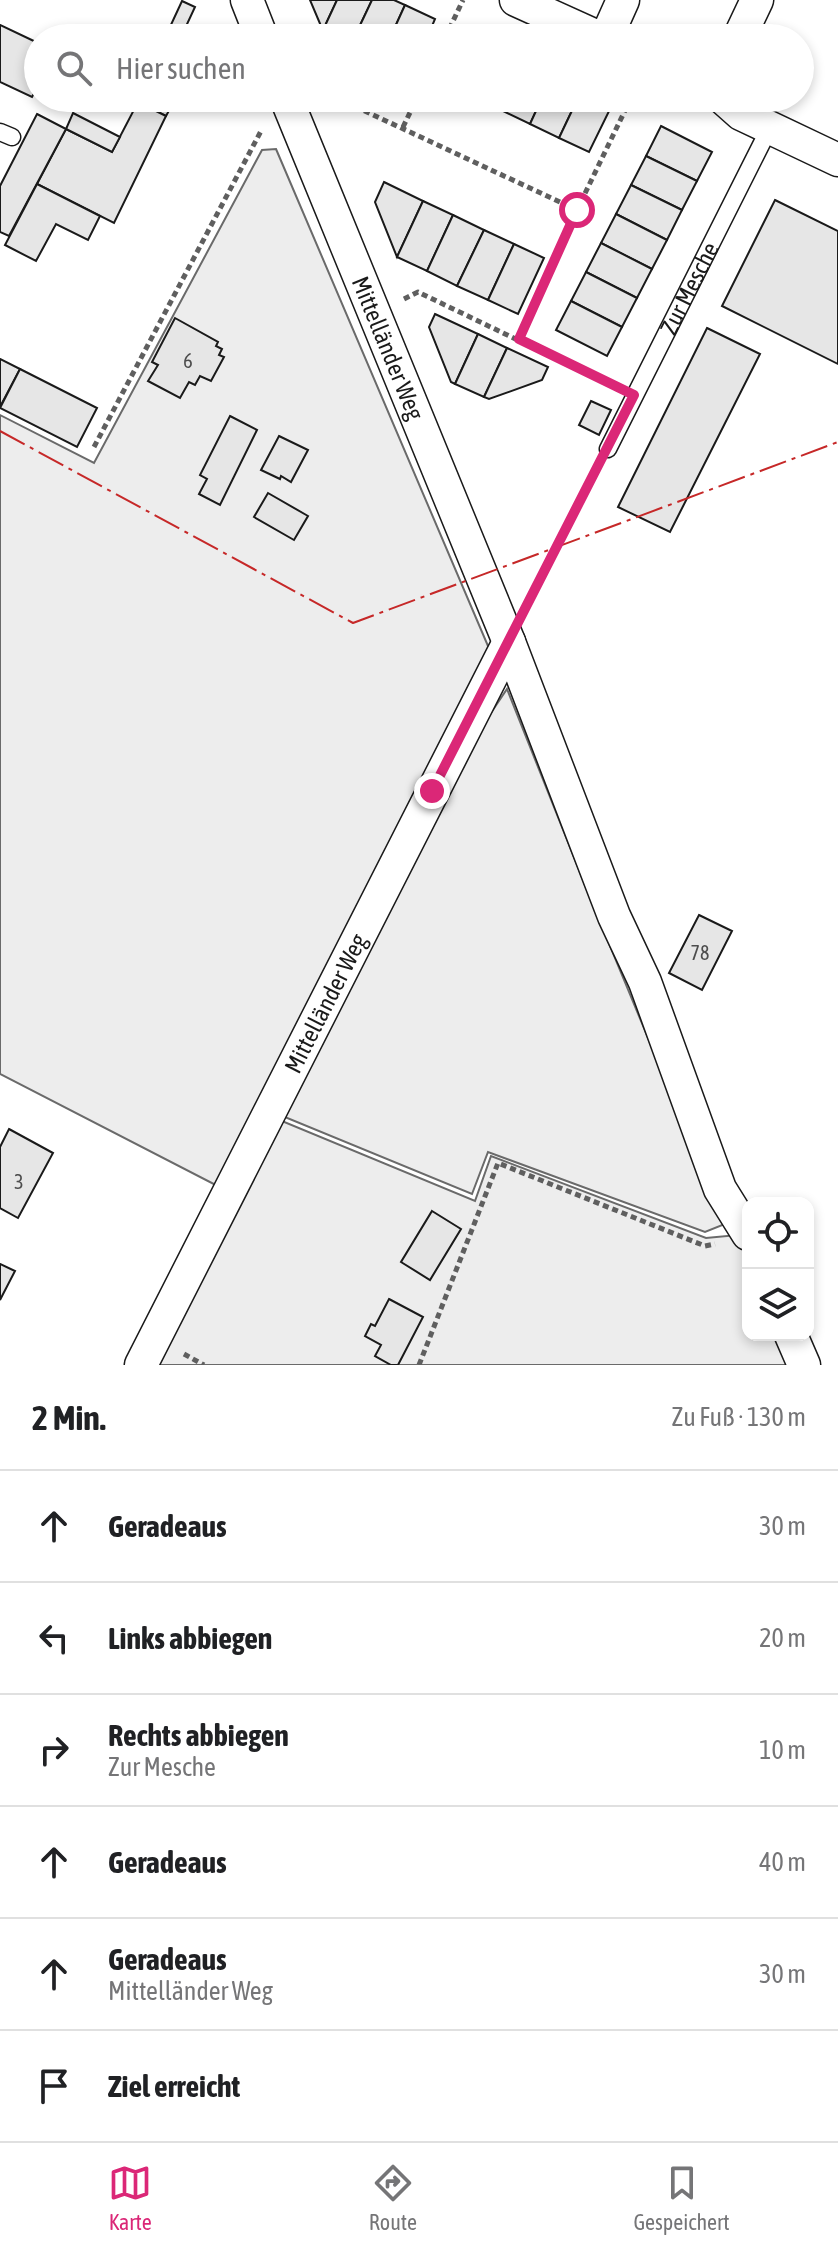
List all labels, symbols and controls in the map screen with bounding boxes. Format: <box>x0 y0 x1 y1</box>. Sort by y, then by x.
search box <box>24 24 814 112</box>
icon: search <box>52 46 96 90</box>
text: Hier suchen <box>116 51 246 85</box>
route start <box>559 192 595 228</box>
street label: Zur Mesche <box>654 238 723 339</box>
street label: Mittelländer Weg <box>347 272 430 424</box>
house number: 6 <box>183 349 193 372</box>
route end <box>414 773 450 809</box>
street label: Mittelländer Weg <box>279 929 372 1077</box>
house number: 78 <box>691 941 709 964</box>
house number: 3 <box>14 1170 24 1193</box>
map controls <box>742 1197 814 1341</box>
button: locate <box>742 1197 814 1269</box>
button: layers <box>742 1269 814 1341</box>
text: 2 Min. <box>32 1398 106 1437</box>
text: Zu Fuß · 130 m <box>672 1402 806 1432</box>
icon: ahead <box>32 1504 76 1548</box>
text: Geradeaus <box>108 1509 227 1543</box>
text: 30 m <box>759 1511 806 1541</box>
icon: left <box>32 1616 76 1660</box>
text: Links abbiegen <box>108 1621 272 1655</box>
text: 20 m <box>759 1623 806 1653</box>
text: Rechts abbiegen <box>108 1718 289 1752</box>
icon: right <box>32 1728 76 1772</box>
text: 10 m <box>759 1735 806 1765</box>
text: Zur Mesche <box>108 1752 216 1782</box>
icon: ahead <box>32 1840 76 1884</box>
text: Geradeaus <box>108 1845 227 1879</box>
text: 40 m <box>759 1847 806 1877</box>
text: Geradeaus <box>108 1942 227 1976</box>
icon: ahead <box>32 1952 76 1996</box>
text: 30 m <box>759 1959 806 1989</box>
text: Mittelländer Weg <box>108 1976 273 2006</box>
icon: arrive <box>32 2064 76 2108</box>
text: Ziel erreicht <box>108 2069 240 2103</box>
tab: Karte <box>108 2161 152 2235</box>
tab: Route <box>369 2161 417 2235</box>
tab: Gespeichert <box>633 2161 730 2235</box>

